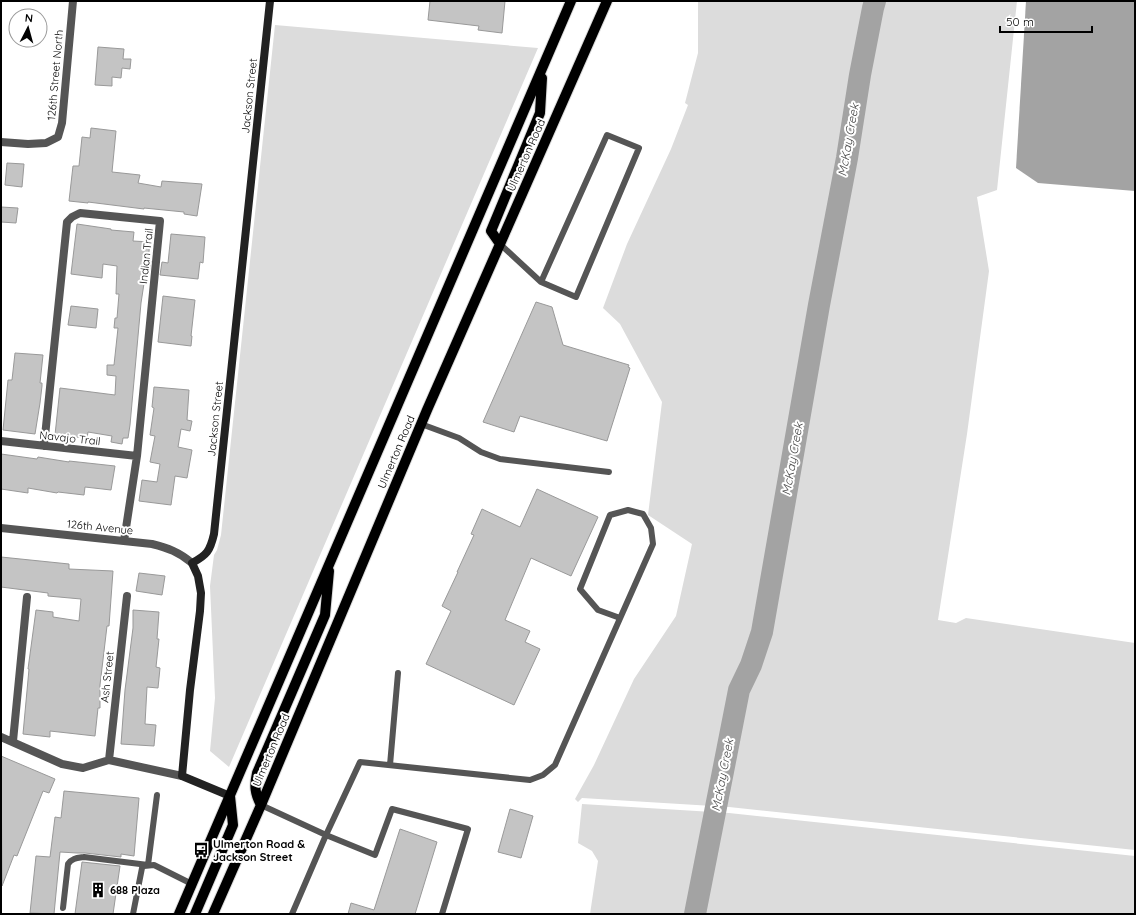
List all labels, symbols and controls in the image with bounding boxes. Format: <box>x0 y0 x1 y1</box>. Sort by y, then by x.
north arrow <box>8 8 48 48</box>
scale bar <box>1000 8 1092 34</box>
text: N <box>24 11 34 25</box>
text: 50 m <box>1006 14 1034 29</box>
street label: 126th Street North <box>44 29 66 121</box>
street label: Jackson Street <box>238 57 260 134</box>
water label: McKay Creek <box>834 101 862 178</box>
street label: Ulmerton Road <box>504 117 548 193</box>
street label: Indian Trail <box>136 228 156 284</box>
street label: Jackson Street <box>204 380 226 457</box>
street label: Ulmerton Road <box>374 413 418 491</box>
water label: McKay Creek <box>778 420 806 497</box>
street label: Navajo Trail <box>39 428 101 448</box>
street label: 126th Avenue <box>66 517 134 537</box>
street label: Ash Street <box>97 650 117 703</box>
street label: Ulmerton Road <box>249 711 293 789</box>
water label: McKay Creek <box>708 736 737 813</box>
place label: Ulmerton Road & Jackson Street <box>213 837 305 864</box>
bus stop icon: Ulmerton Road & Jackson Street <box>192 841 210 859</box>
building icon: 688 Plaza <box>89 881 107 899</box>
place label: 688 Plaza <box>110 883 160 897</box>

